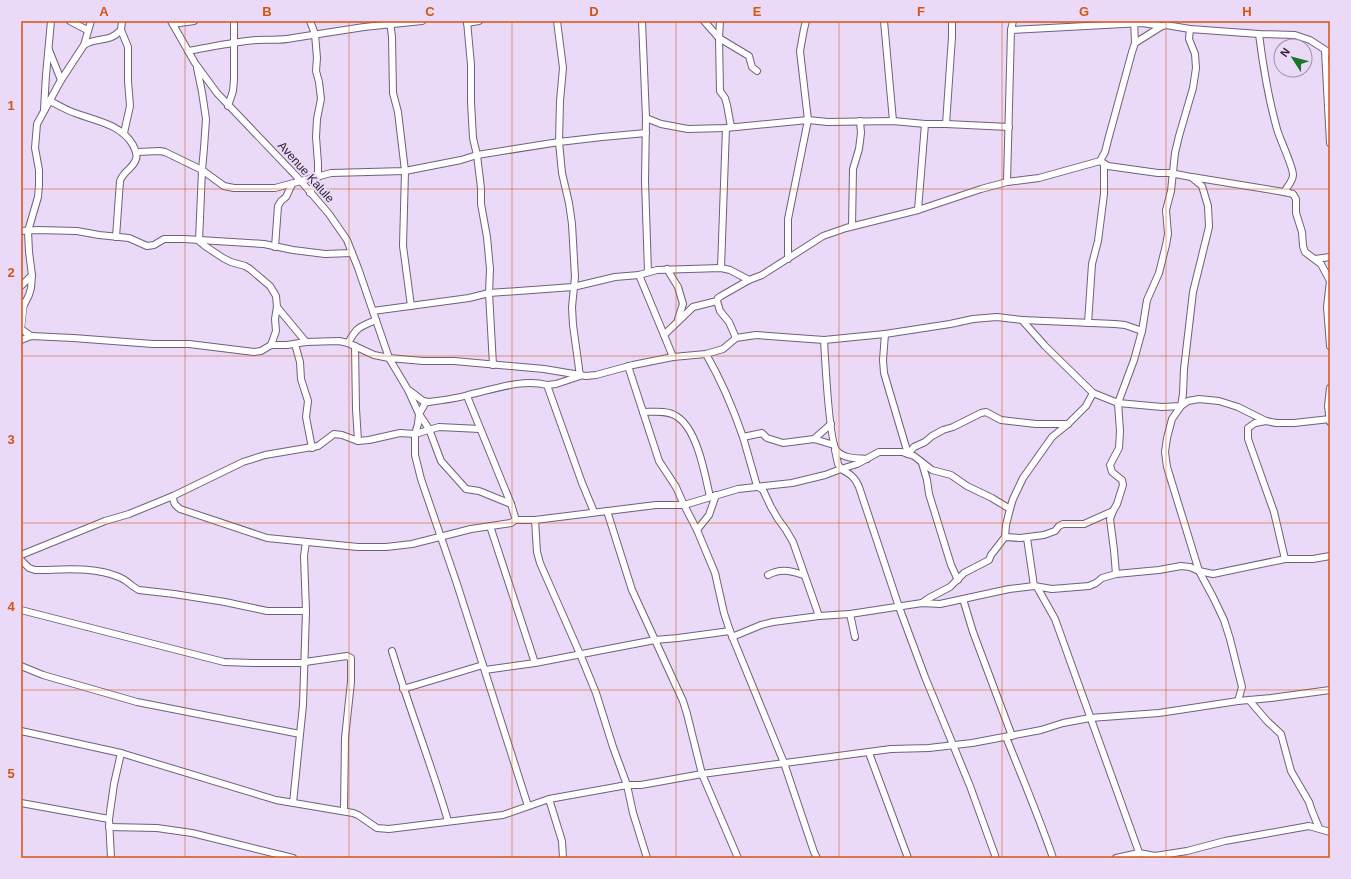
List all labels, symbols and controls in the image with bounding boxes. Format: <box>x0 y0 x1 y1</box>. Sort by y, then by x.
text: A <box>99 4 109 19</box>
text: B <box>262 4 272 19</box>
text: C <box>425 4 435 19</box>
text: D <box>589 4 599 19</box>
text: E <box>753 4 762 19</box>
text: F <box>917 4 925 19</box>
text: G <box>1079 4 1089 19</box>
text: H <box>1242 4 1252 19</box>
north arrow <box>1273 38 1313 78</box>
text: N <box>1278 45 1292 59</box>
text: 1 <box>7 98 15 113</box>
street label: Avenue Kalule <box>275 139 337 206</box>
text: 2 <box>7 265 15 280</box>
text: 3 <box>7 432 15 447</box>
text: 4 <box>7 599 15 614</box>
text: 5 <box>7 766 15 781</box>

